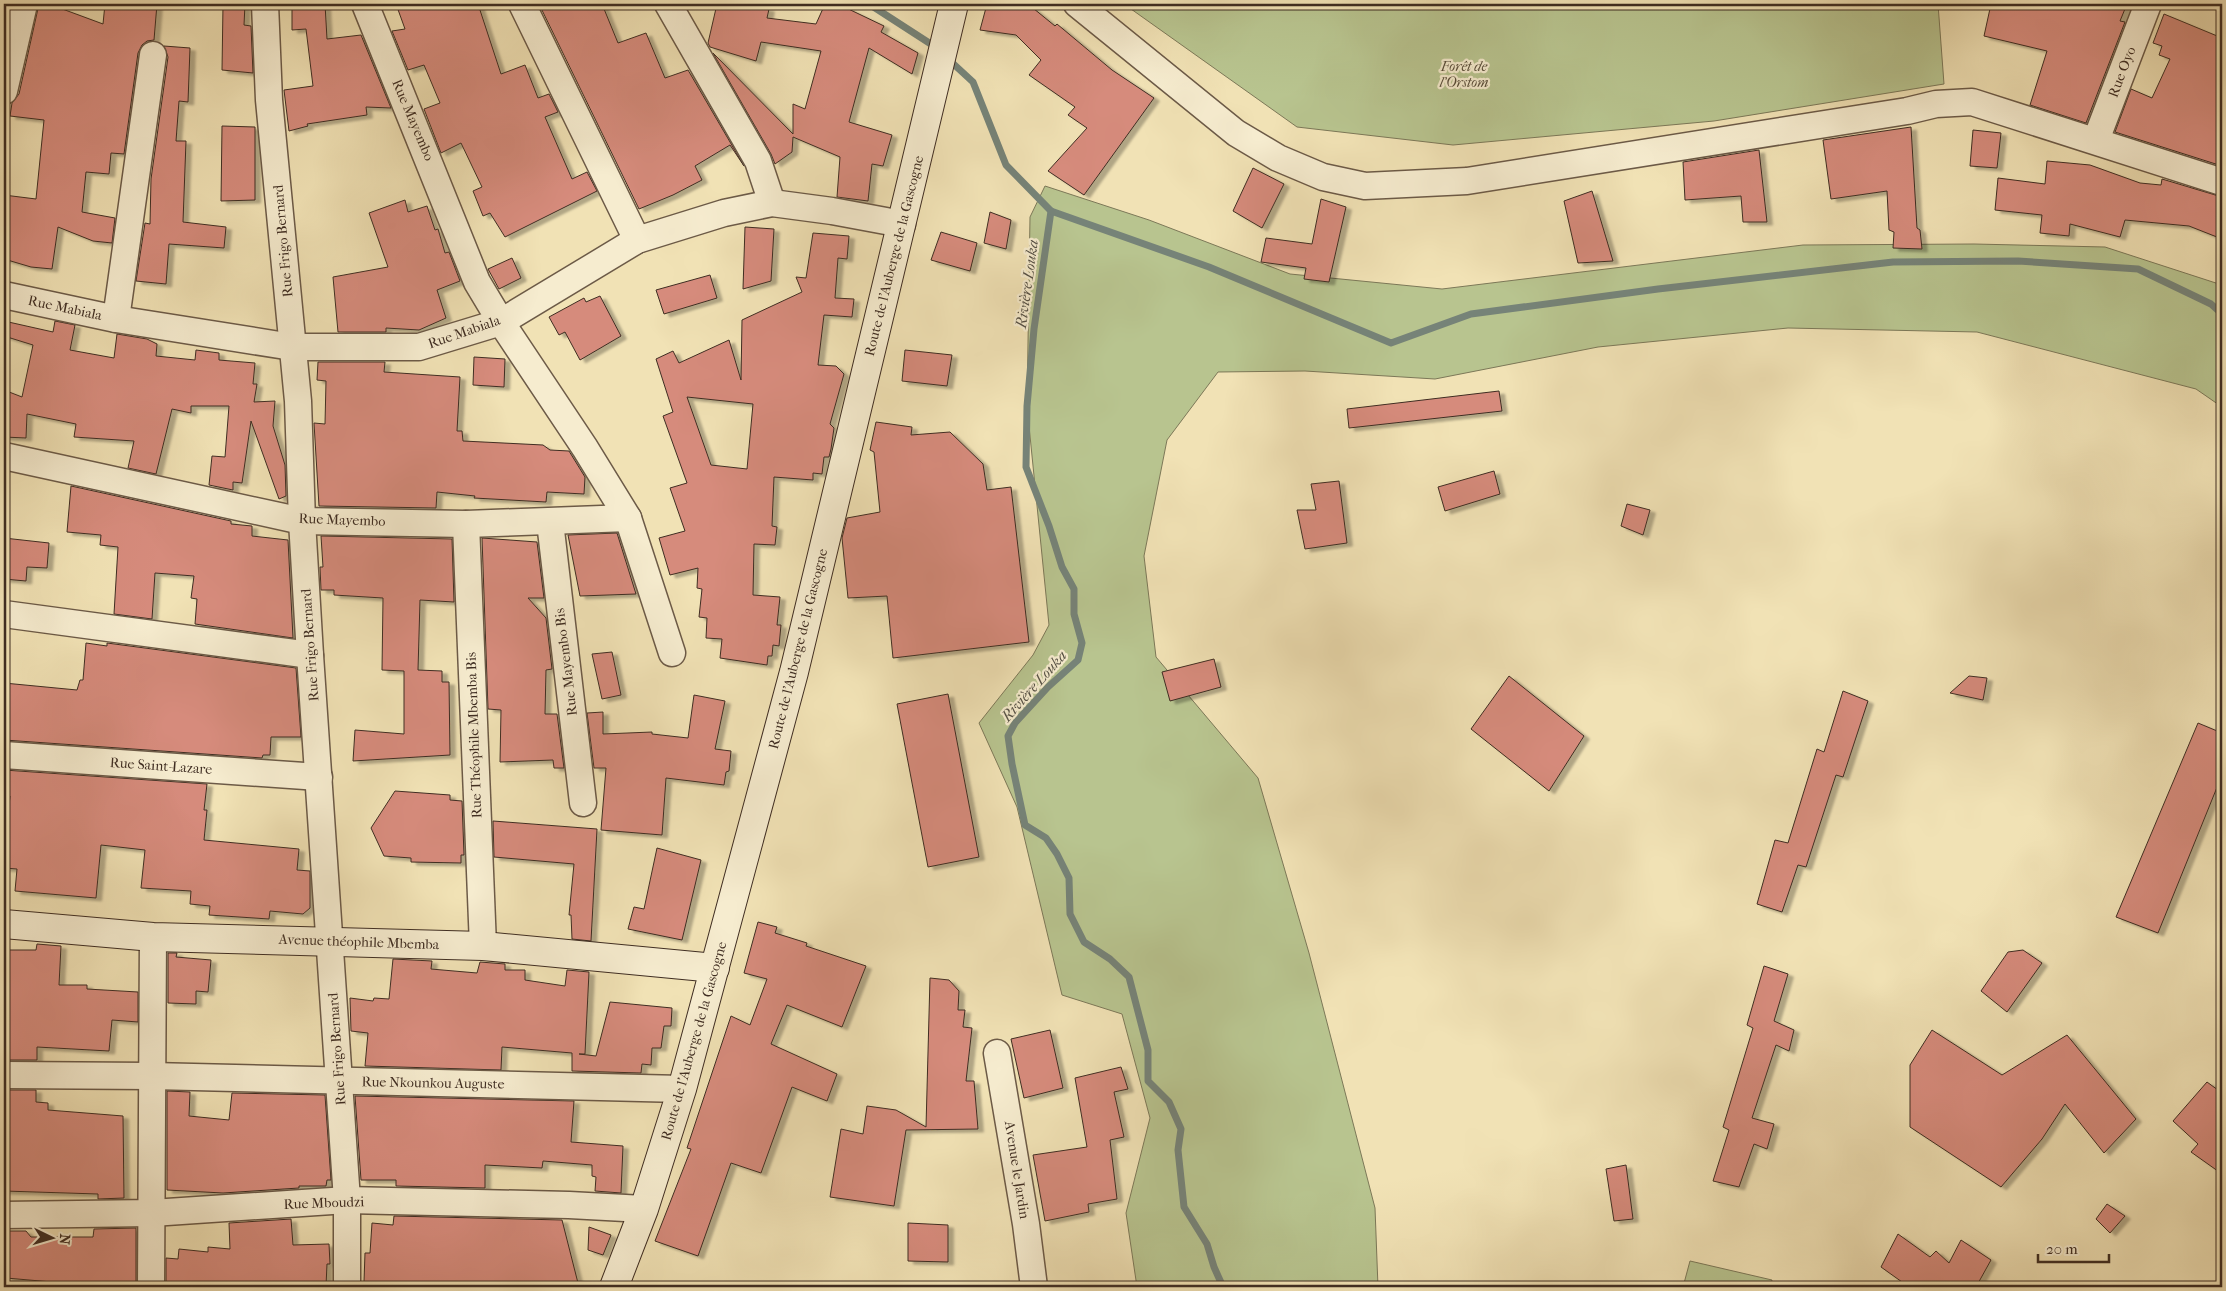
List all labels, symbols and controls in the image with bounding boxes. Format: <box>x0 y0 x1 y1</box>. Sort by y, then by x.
street label: Rue Oyo <box>2105 44 2139 100</box>
park label: Forêt de l'Orstom <box>1439 58 1488 91</box>
street label: Rue Mayembo <box>388 77 438 163</box>
street label: Route de l'Auberge de la Gascogne <box>861 154 927 358</box>
street label: Rue Frigo Bernard <box>270 184 296 298</box>
water label: Rivière Louka <box>1012 238 1042 330</box>
street label: Rue Mabiala <box>26 292 104 324</box>
street label: Rue Mabiala <box>426 312 503 352</box>
street label: Rue Mayembo <box>298 510 386 530</box>
street label: Route de l'Auberge de la Gascogne <box>765 547 831 751</box>
street label: Rue Frigo Bernard <box>298 588 322 702</box>
street label: Rue Mayembo Bis <box>551 607 581 717</box>
water label: Rivière Louka <box>997 647 1071 726</box>
street label: Rue Théophile Mbemba Bis <box>463 652 485 818</box>
street label: Rue Saint-Lazare <box>109 754 213 778</box>
street label: Avenue théophile Mbemba <box>277 931 440 953</box>
street label: Route de l'Auberge de la Gascogne <box>657 939 731 1142</box>
street label: Rue Frigo Bernard <box>325 992 349 1106</box>
street label: Rue Nkounkou Auguste <box>361 1073 505 1093</box>
street label: Avenue le Jardin <box>1001 1119 1033 1220</box>
street label: Rue Mboudzi <box>283 1193 365 1213</box>
north arrow <box>28 1214 78 1264</box>
scale bar <box>2038 1231 2110 1263</box>
text: N <box>55 1233 73 1245</box>
text: 20 m <box>2046 1240 2078 1258</box>

